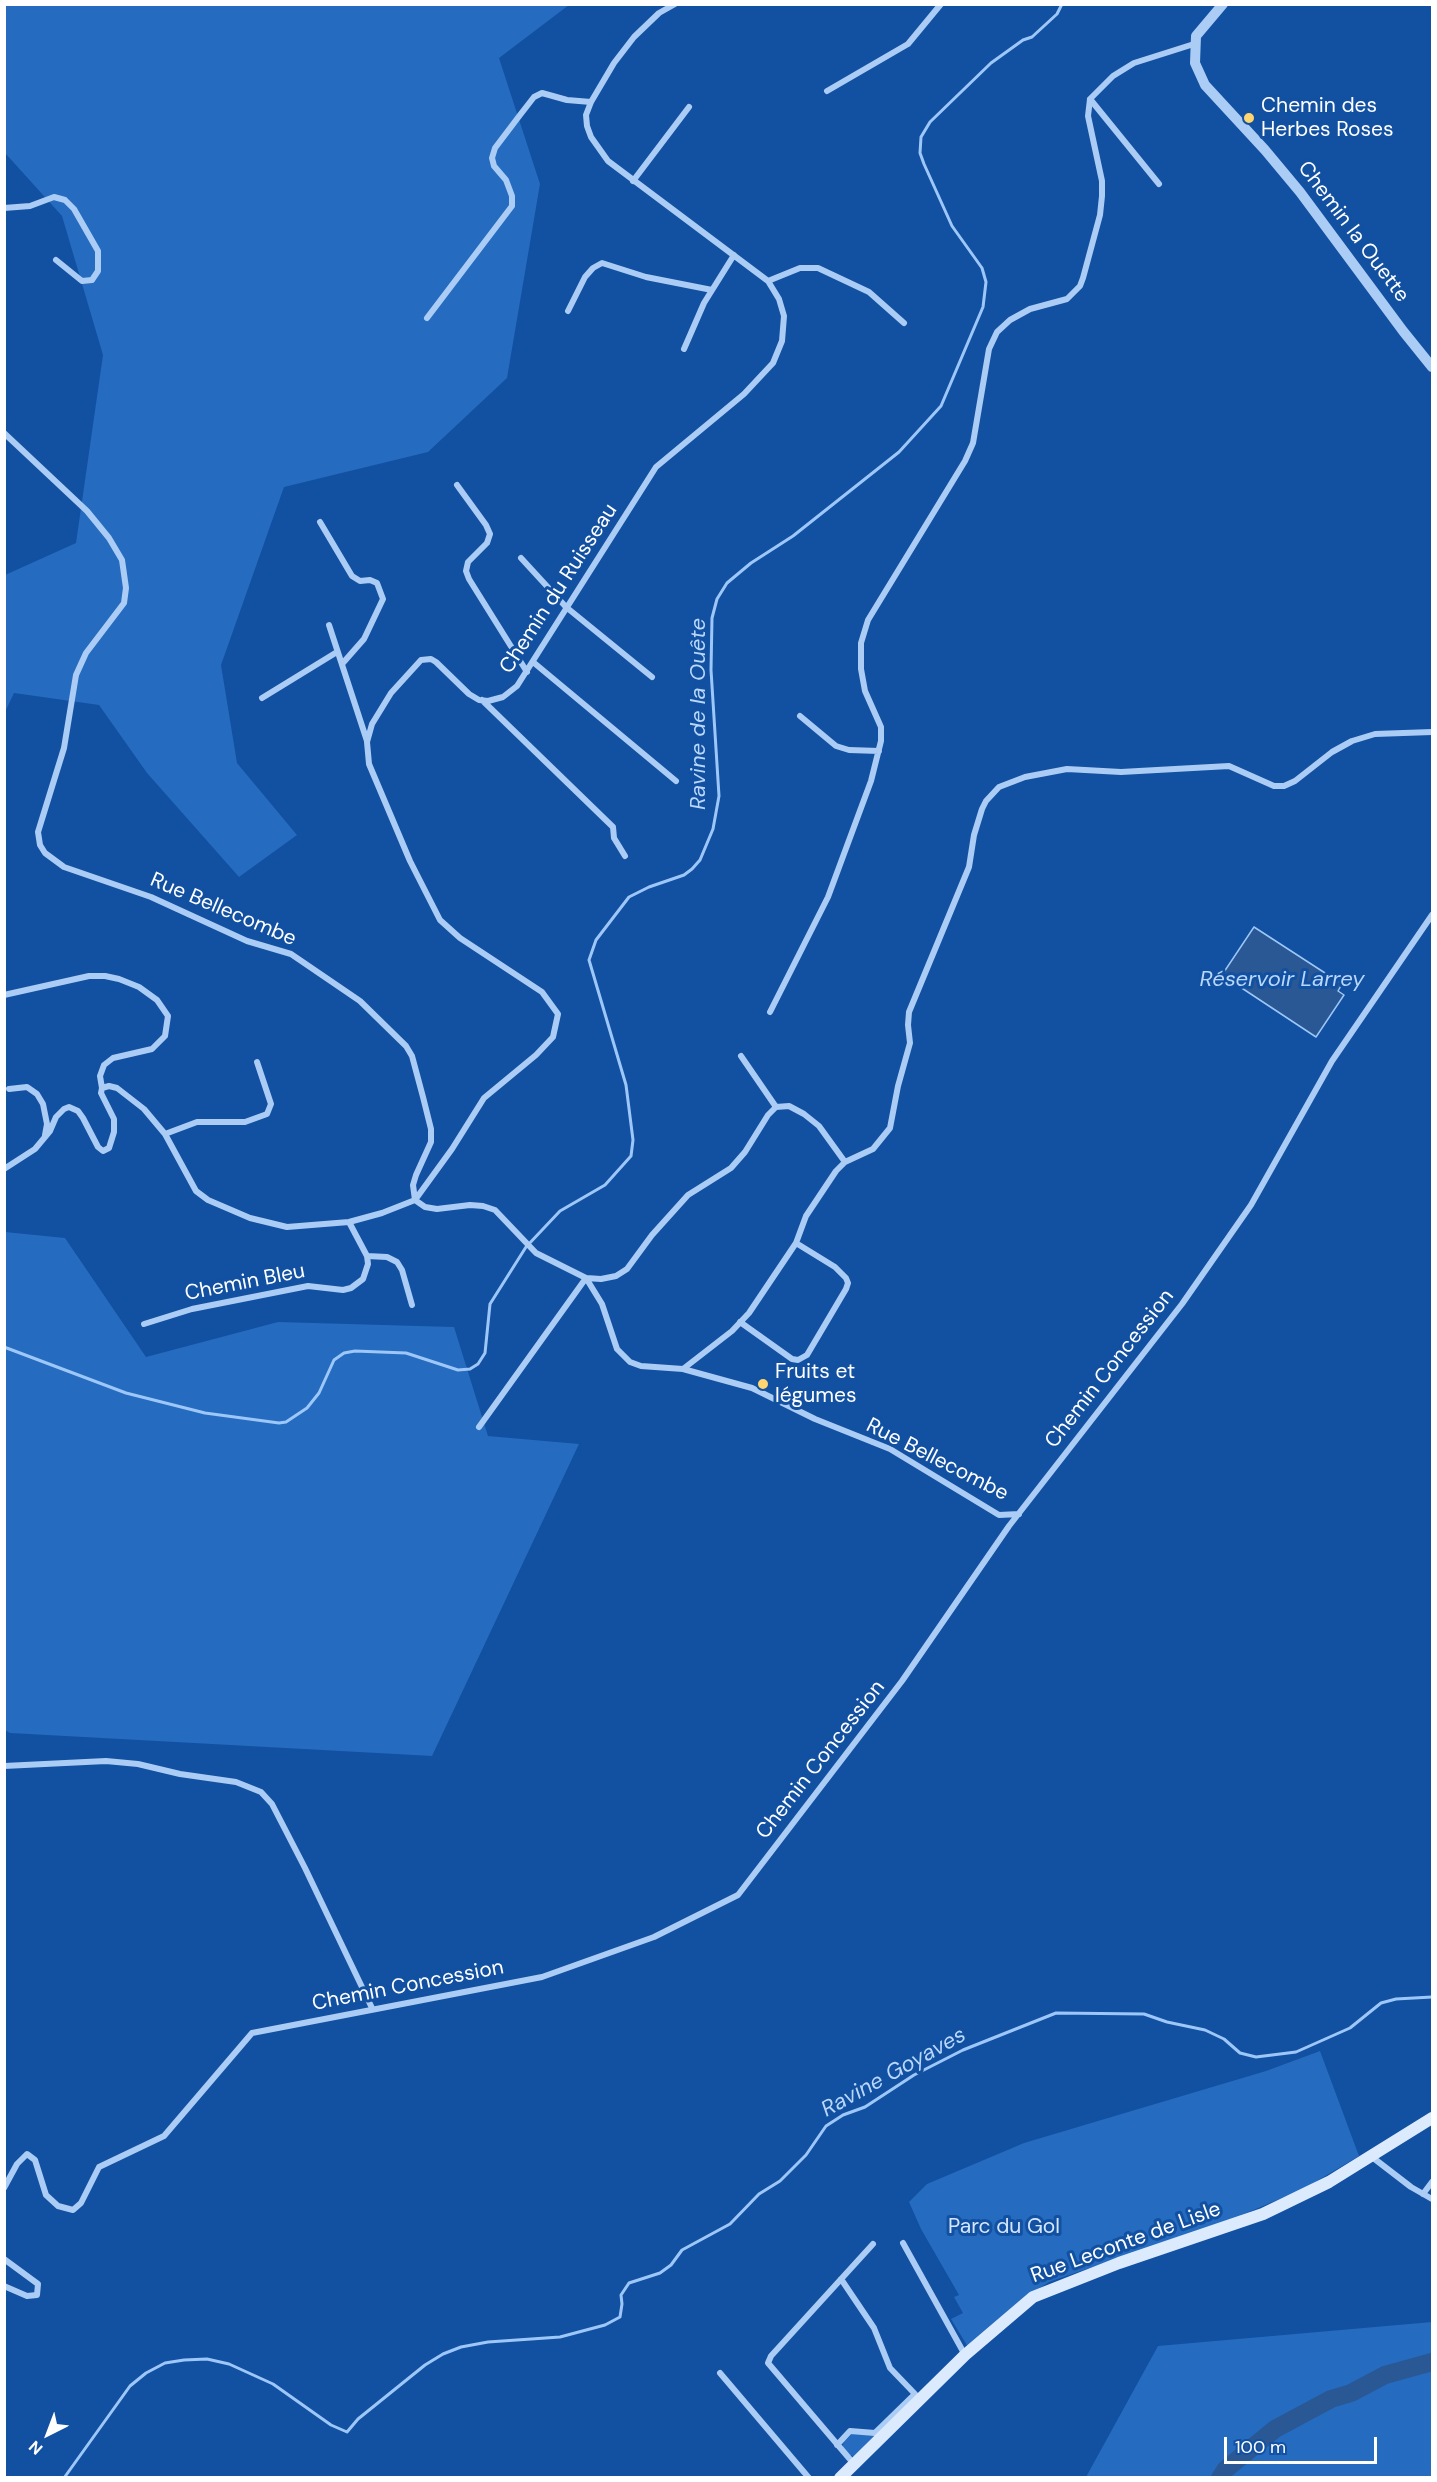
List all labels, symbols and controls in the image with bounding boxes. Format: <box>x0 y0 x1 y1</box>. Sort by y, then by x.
place label: Chemin des Herbes Roses <box>1261 93 1394 143</box>
marker: Chemin des Herbes Roses <box>1242 111 1256 125</box>
street label: Chemin la Ouette <box>1292 156 1414 308</box>
street label: Chemin du Ruisseau <box>495 499 623 679</box>
water label: Ravine de la Ouête <box>686 618 712 810</box>
street label: Rue Bellecombe <box>146 868 300 952</box>
water label: Réservoir Larrey <box>1200 967 1364 993</box>
street label: Chemin Bleu <box>183 1259 307 1307</box>
street label: Chemin Concession <box>1040 1285 1180 1453</box>
place label: Fruits et légumes <box>775 1359 856 1409</box>
marker: Fruits et légumes <box>756 1377 770 1391</box>
street label: Rue Bellecombe <box>862 1413 1012 1507</box>
street label: Chemin Concession <box>751 1676 891 1844</box>
street label: Chemin Concession <box>310 1955 506 2017</box>
water label: Ravine Goyaves <box>817 2022 971 2124</box>
street label: Rue Leconte de Lisle <box>1027 2197 1225 2289</box>
park label: Parc du Gol <box>948 2214 1060 2240</box>
north arrow <box>18 2404 78 2464</box>
scale bar <box>1227 2425 1380 2463</box>
text: 100 m <box>1235 2435 1286 2459</box>
text: N <box>24 2436 47 2459</box>

